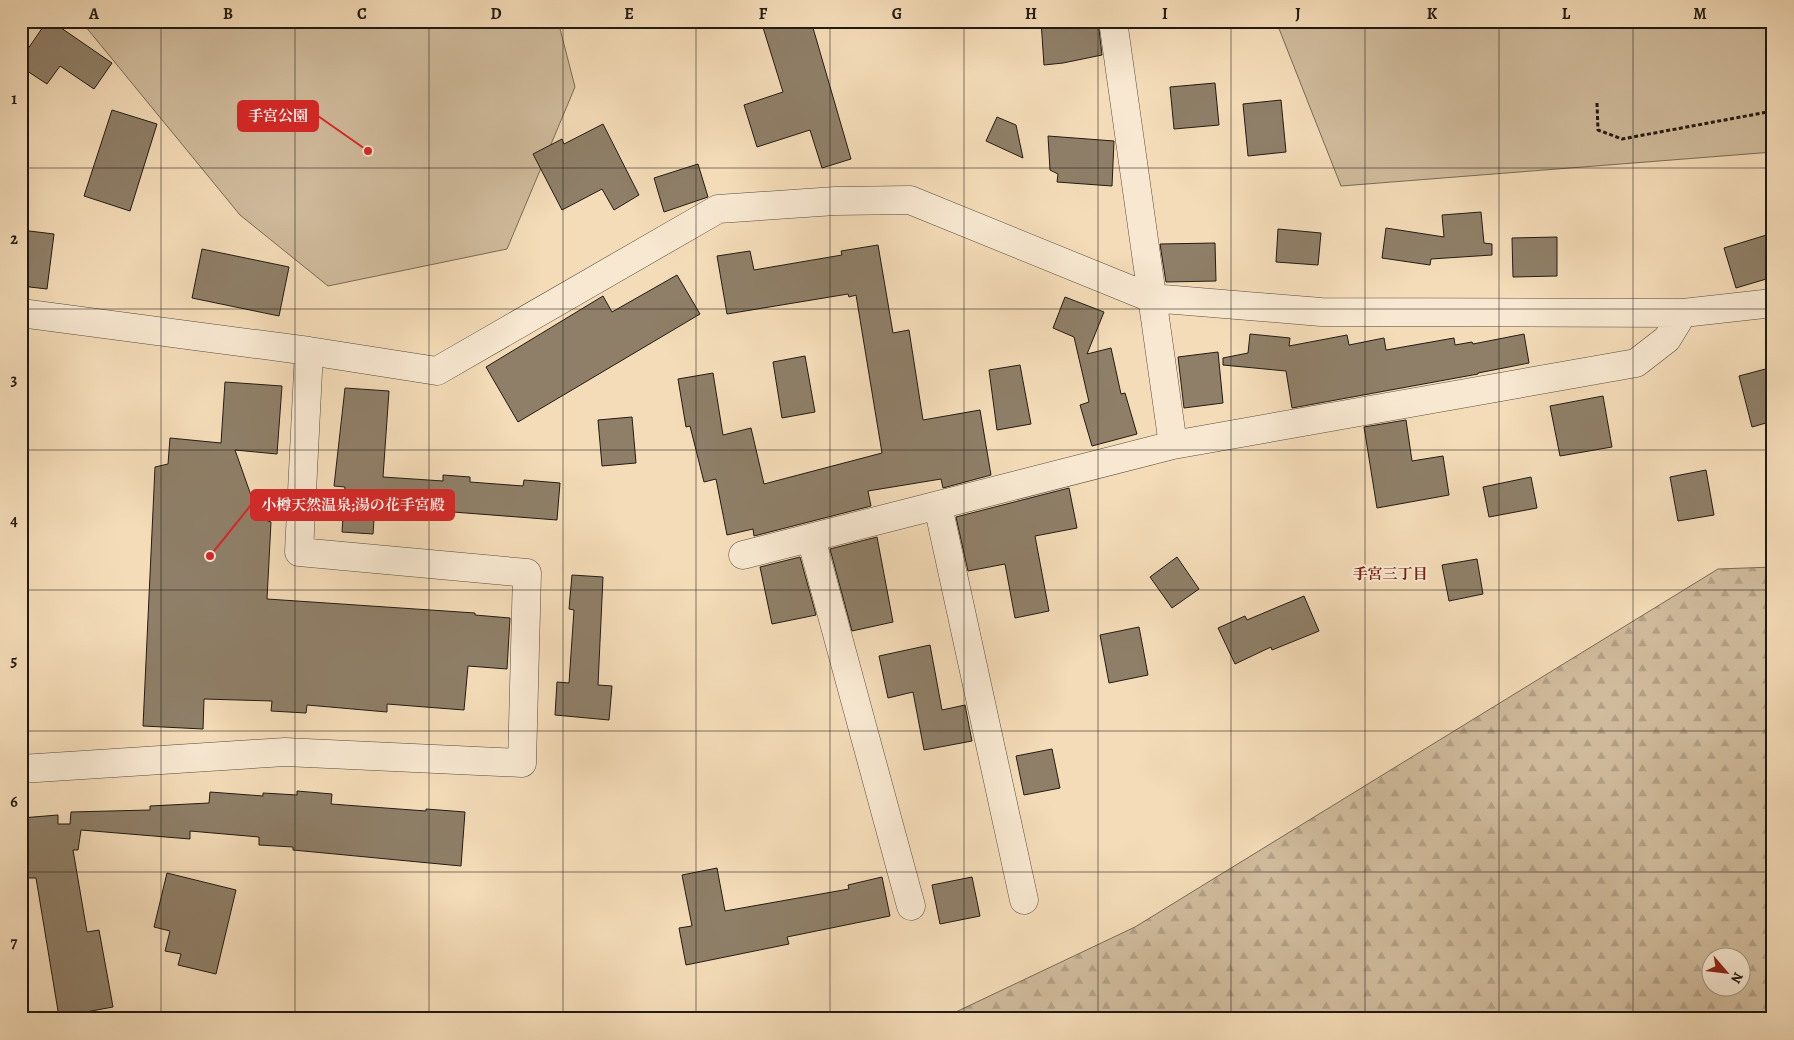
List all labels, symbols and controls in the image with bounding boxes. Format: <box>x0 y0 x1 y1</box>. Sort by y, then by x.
text: A <box>88 3 100 25</box>
text: B <box>223 3 233 25</box>
text: C <box>357 3 367 25</box>
text: D <box>490 3 502 25</box>
text: E <box>624 3 634 25</box>
text: F <box>759 3 768 25</box>
text: G <box>892 3 902 25</box>
text: H <box>1025 3 1037 25</box>
text: I <box>1162 3 1168 25</box>
text: J <box>1295 3 1301 25</box>
text: K <box>1427 3 1438 25</box>
text: L <box>1562 3 1571 25</box>
text: M <box>1693 3 1707 25</box>
text: 1 <box>11 88 17 110</box>
callout: 手宮公園 <box>238 101 318 131</box>
text: 手宮公園 <box>248 106 308 126</box>
text: 2 <box>10 228 18 250</box>
text: 3 <box>11 369 18 391</box>
callout: 小樽天然温泉;湯の花手宮殿 <box>251 490 454 520</box>
text: 小樽天然温泉;湯の花手宮殿 <box>261 495 445 515</box>
text: 4 <box>10 510 18 532</box>
district label: 手宮三丁目 <box>1352 564 1428 584</box>
text: 5 <box>11 650 18 672</box>
text: 6 <box>10 791 18 813</box>
text: 7 <box>11 932 18 954</box>
north arrow <box>1702 948 1752 998</box>
text: N <box>1726 969 1748 987</box>

